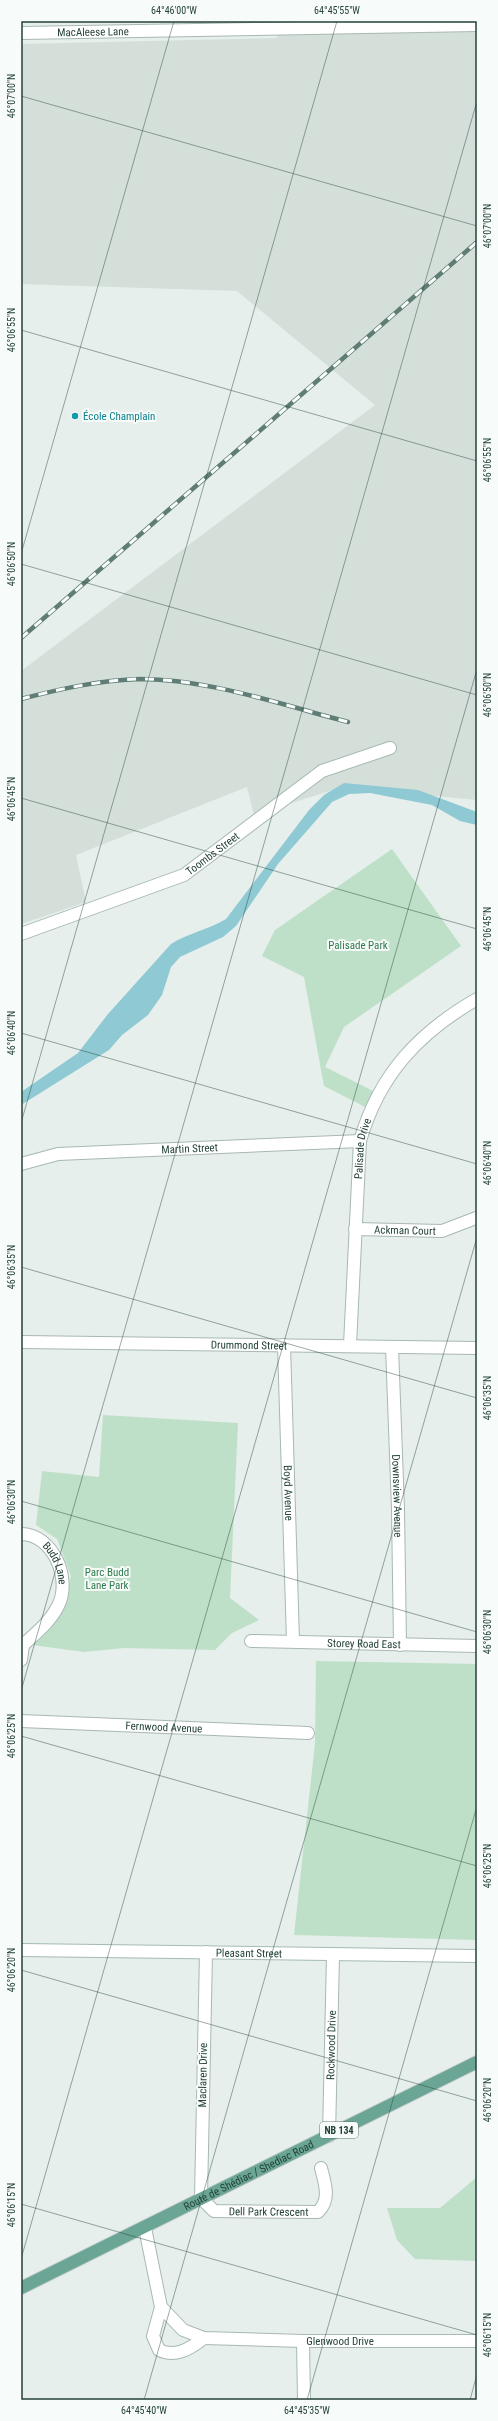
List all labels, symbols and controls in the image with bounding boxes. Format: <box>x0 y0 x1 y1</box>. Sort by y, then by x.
text: 64°46'00"W <box>151 5 197 16</box>
text: 64°45'55"W <box>314 5 360 16</box>
street label: MacAleese Lane <box>57 25 129 39</box>
text: 46°07'00"N <box>6 74 17 118</box>
text: 46°07'00"N <box>482 204 493 248</box>
text: 46°06'55"N <box>6 308 17 352</box>
place label: École Champlain <box>83 410 155 423</box>
marker: École Champlain <box>70 411 80 421</box>
text: 46°06'55"N <box>482 438 493 482</box>
text: 46°06'50"N <box>6 542 17 586</box>
text: 46°06'50"N <box>482 673 493 717</box>
text: 46°06'45"N <box>6 777 17 821</box>
street label: Toombs Street <box>183 829 242 878</box>
text: 46°06'45"N <box>482 907 493 951</box>
park label: Palisade Park <box>328 939 388 952</box>
text: 46°06'40"N <box>6 1011 17 1055</box>
street label: Palisade Drive <box>352 1116 374 1179</box>
street label: Martin Street <box>161 1141 218 1156</box>
text: 46°06'40"N <box>482 1141 493 1185</box>
street label: Ackman Court <box>374 1223 436 1237</box>
text: 46°06'35"N <box>6 1245 17 1289</box>
street label: Drummond Street <box>211 1338 287 1352</box>
text: 46°06'35"N <box>482 1376 493 1420</box>
street label: Downsview Avenue <box>389 1454 405 1538</box>
street label: Boyd Avenue <box>281 1465 296 1521</box>
text: 46°06'30"N <box>6 1480 17 1524</box>
street label: Budd Lane <box>40 1539 69 1585</box>
park label: Parc Budd Lane Park <box>85 1566 129 1592</box>
text: 46°06'30"N <box>482 1610 493 1654</box>
street label: Storey Road East <box>327 1636 401 1651</box>
text: 46°06'25"N <box>6 1714 17 1758</box>
street label: Fernwood Avenue <box>125 1719 203 1735</box>
text: 46°06'25"N <box>482 1844 493 1888</box>
street label: Pleasant Street <box>216 1946 282 1960</box>
text: 46°06'20"N <box>6 1948 17 1992</box>
street label: Rockwood Drive <box>324 2010 338 2080</box>
street label: Maclaren Drive <box>196 2043 210 2107</box>
text: 46°06'20"N <box>482 2078 493 2122</box>
road number: NB 134 <box>320 2122 358 2138</box>
street label: Route de Shédiac / Shediac Road <box>181 2137 316 2213</box>
text: 46°06'15"N <box>6 2183 17 2227</box>
street label: Dell Park Crescent <box>229 2205 308 2218</box>
text: 46°06'15"N <box>482 2313 493 2357</box>
street label: Glenwood Drive <box>306 2335 374 2348</box>
text: 64°45'40"W <box>121 2405 167 2416</box>
text: 64°45'35"W <box>284 2405 330 2416</box>

